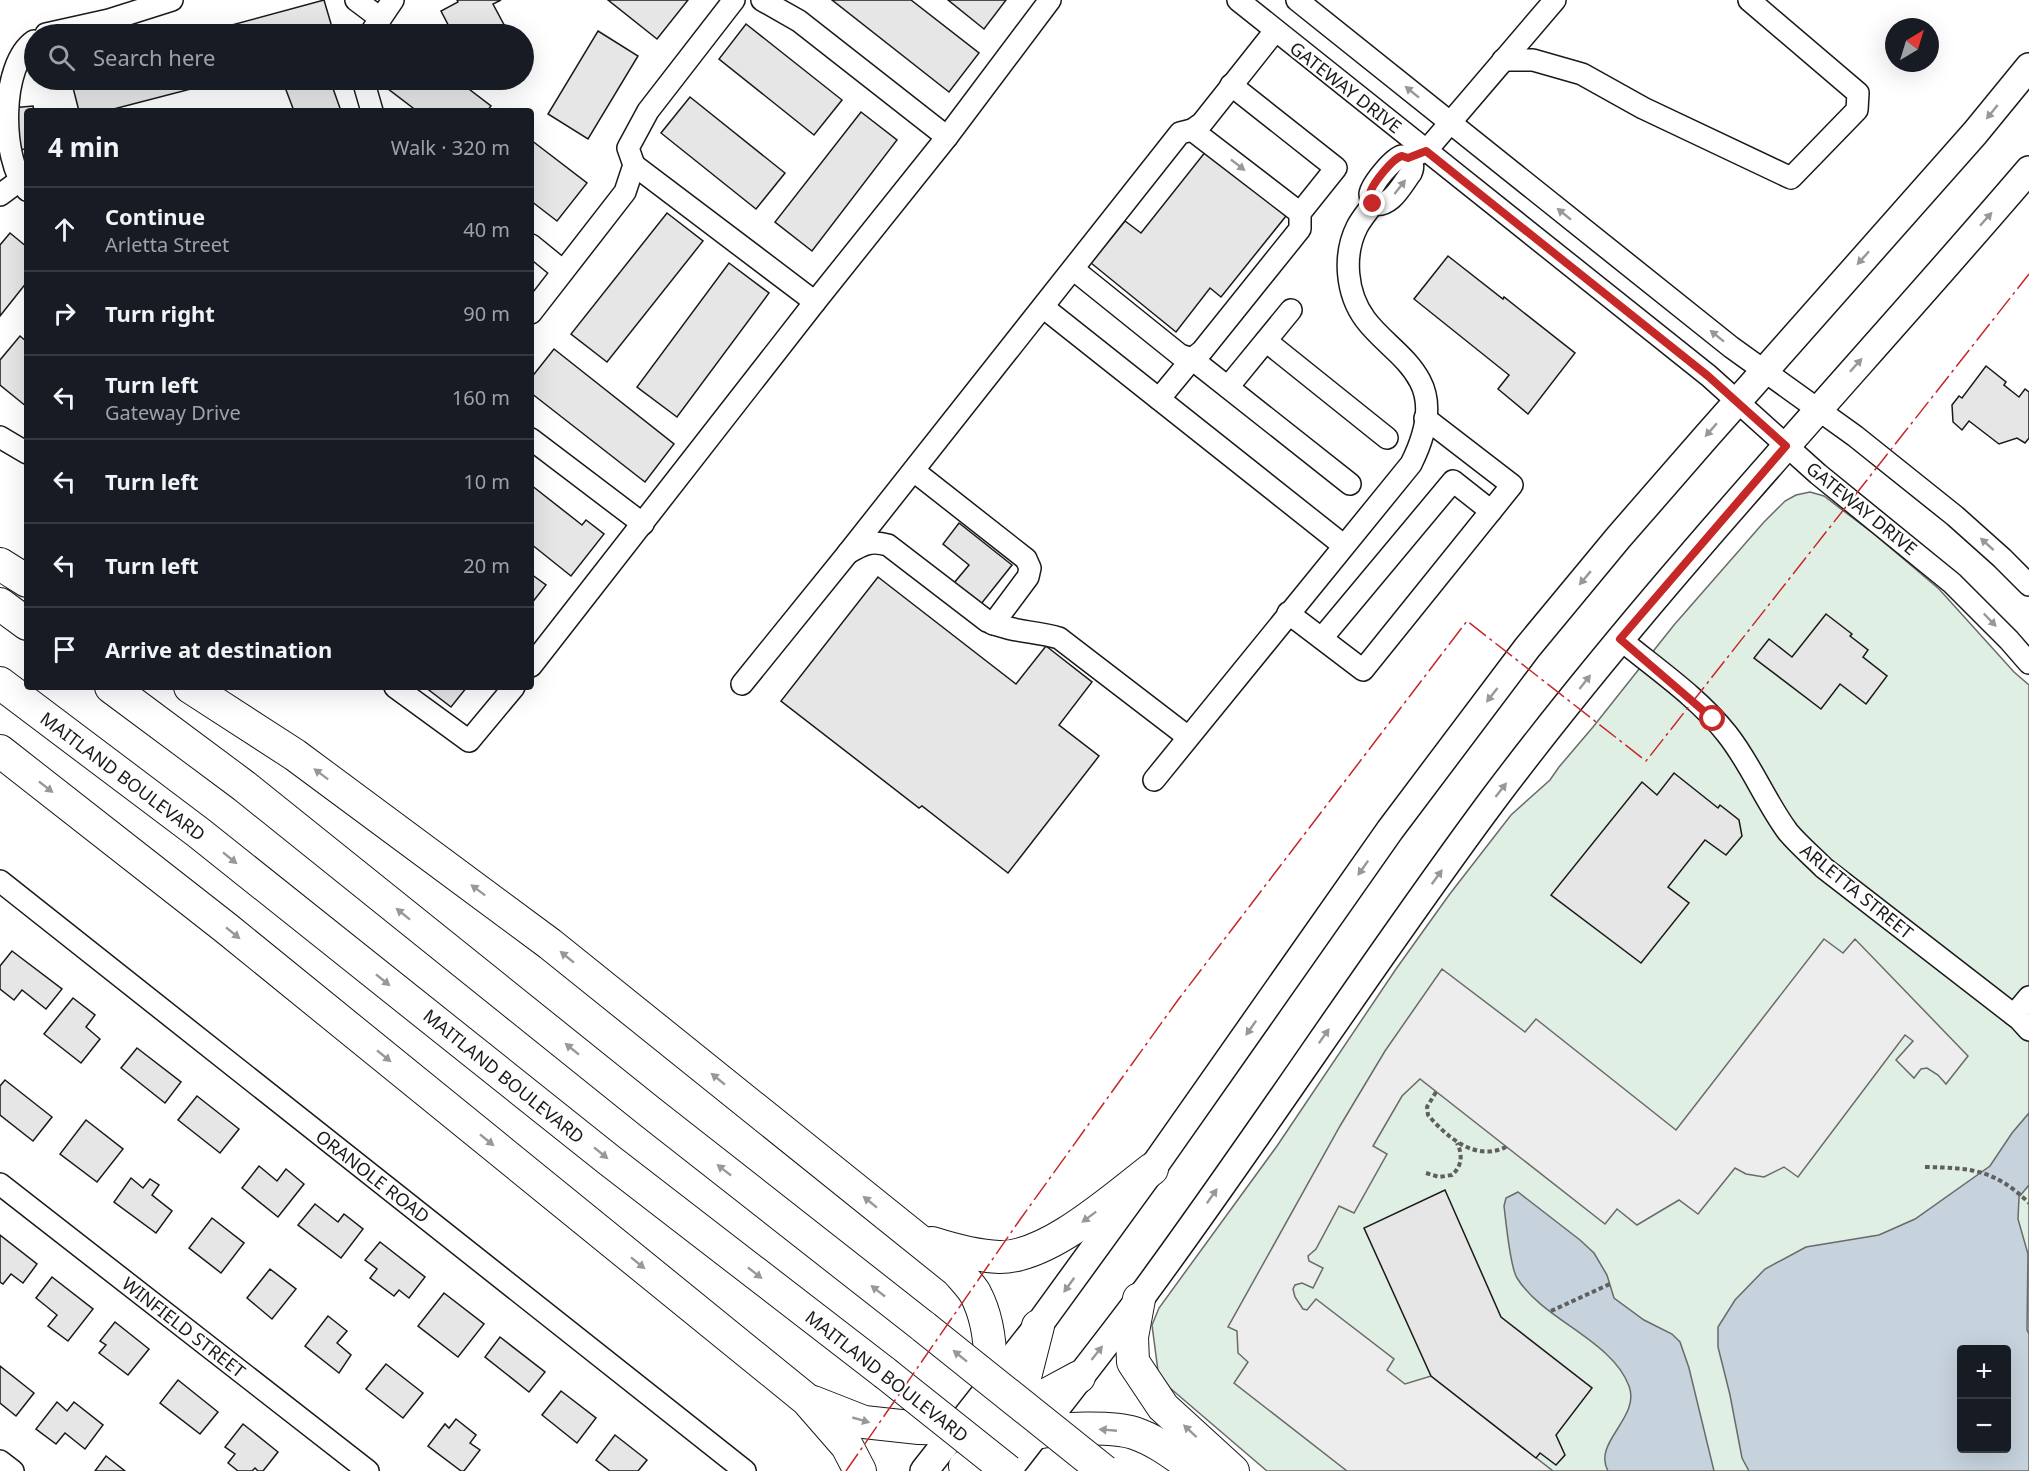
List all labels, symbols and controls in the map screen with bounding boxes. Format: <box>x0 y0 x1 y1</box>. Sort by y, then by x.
north arrow <box>1885 18 1939 72</box>
search box <box>24 24 534 90</box>
street label: GATEWAY DRIVE <box>1285 36 1407 138</box>
icon: search <box>45 41 78 74</box>
text: Search here <box>93 42 215 72</box>
one-way arrow <box>1404 86 1420 99</box>
one-way arrow <box>1986 104 1999 119</box>
text: 4 min <box>48 129 120 165</box>
text: Walk · 320 m <box>391 134 510 161</box>
one-way arrow <box>1230 159 1245 171</box>
one-way arrow <box>1394 180 1406 195</box>
route end <box>1359 190 1385 216</box>
text: Continue <box>105 201 205 231</box>
one-way arrow <box>1557 209 1572 221</box>
one-way arrow <box>1979 212 1992 227</box>
icon: ahead <box>48 213 81 246</box>
text: 40 m <box>463 216 510 243</box>
text: Arletta Street <box>105 231 229 258</box>
one-way arrow <box>1856 251 1870 266</box>
icon: right <box>48 297 81 330</box>
text: Turn right <box>105 298 215 328</box>
text: 90 m <box>463 300 510 327</box>
one-way arrow <box>1709 329 1725 342</box>
one-way arrow <box>1849 358 1862 373</box>
text: Turn left <box>105 369 199 399</box>
icon: left <box>48 381 81 414</box>
text: 160 m <box>452 384 510 411</box>
text: Gateway Drive <box>105 399 241 426</box>
one-way arrow <box>1705 422 1718 437</box>
street label: GATEWAY DRIVE <box>1802 456 1922 560</box>
icon: left <box>48 465 81 498</box>
text: Turn left <box>105 466 199 496</box>
text: 10 m <box>463 468 510 495</box>
one-way arrow <box>1980 538 1995 551</box>
icon: left <box>48 549 81 582</box>
text: Turn left <box>105 550 199 580</box>
text: 20 m <box>463 552 510 579</box>
one-way arrow <box>1578 570 1591 586</box>
one-way arrow <box>1983 612 1996 627</box>
icon: arrive <box>48 633 81 666</box>
text: Arrive at destination <box>105 634 332 664</box>
one-way arrow <box>1579 675 1591 690</box>
one-way arrow <box>1486 687 1498 702</box>
route start <box>1699 705 1725 731</box>
street label: MAITLAND BOULEVARD <box>36 706 210 846</box>
one-way arrow <box>313 768 329 780</box>
one-way arrow <box>38 781 54 794</box>
one-way arrow <box>1495 782 1507 797</box>
street label: ARLETTA STREET <box>1796 838 1918 944</box>
one-way arrow <box>223 852 238 864</box>
one-way arrow <box>1357 860 1369 876</box>
one-way arrow <box>1431 870 1443 886</box>
one-way arrow <box>470 885 485 897</box>
one-way arrow <box>395 907 411 920</box>
one-way arrow <box>225 927 241 940</box>
one-way arrow <box>559 951 574 964</box>
one-way arrow <box>375 973 391 986</box>
street label: MAITLAND BOULEVARD <box>418 1004 590 1148</box>
one-way arrow <box>1245 1019 1257 1035</box>
one-way arrow <box>1318 1029 1330 1045</box>
one-way arrow <box>564 1043 579 1055</box>
one-way arrow <box>376 1050 392 1063</box>
one-way arrow <box>711 1074 726 1086</box>
street label: ORANOLE ROAD <box>311 1124 435 1228</box>
one-way arrow <box>479 1133 495 1146</box>
one-way arrow <box>593 1147 609 1160</box>
one-way arrow <box>717 1164 732 1176</box>
one-way arrow <box>1206 1188 1218 1204</box>
one-way arrow <box>862 1195 878 1208</box>
one-way arrow <box>1081 1211 1097 1223</box>
one-way arrow <box>630 1256 646 1269</box>
one-way arrow <box>748 1266 763 1278</box>
street label: WINFIELD STREET <box>117 1271 251 1383</box>
one-way arrow <box>1063 1277 1075 1292</box>
one-way arrow <box>870 1285 885 1297</box>
street label: MAITLAND BOULEVARD <box>801 1305 973 1447</box>
map controls <box>1957 1345 2011 1453</box>
button: + <box>1957 1345 2011 1399</box>
one-way arrow <box>1091 1346 1103 1362</box>
one-way arrow <box>952 1349 968 1362</box>
button: − <box>1957 1399 2011 1453</box>
one-way arrow <box>852 1416 870 1425</box>
one-way arrow <box>1098 1425 1117 1435</box>
one-way arrow <box>1183 1425 1198 1438</box>

